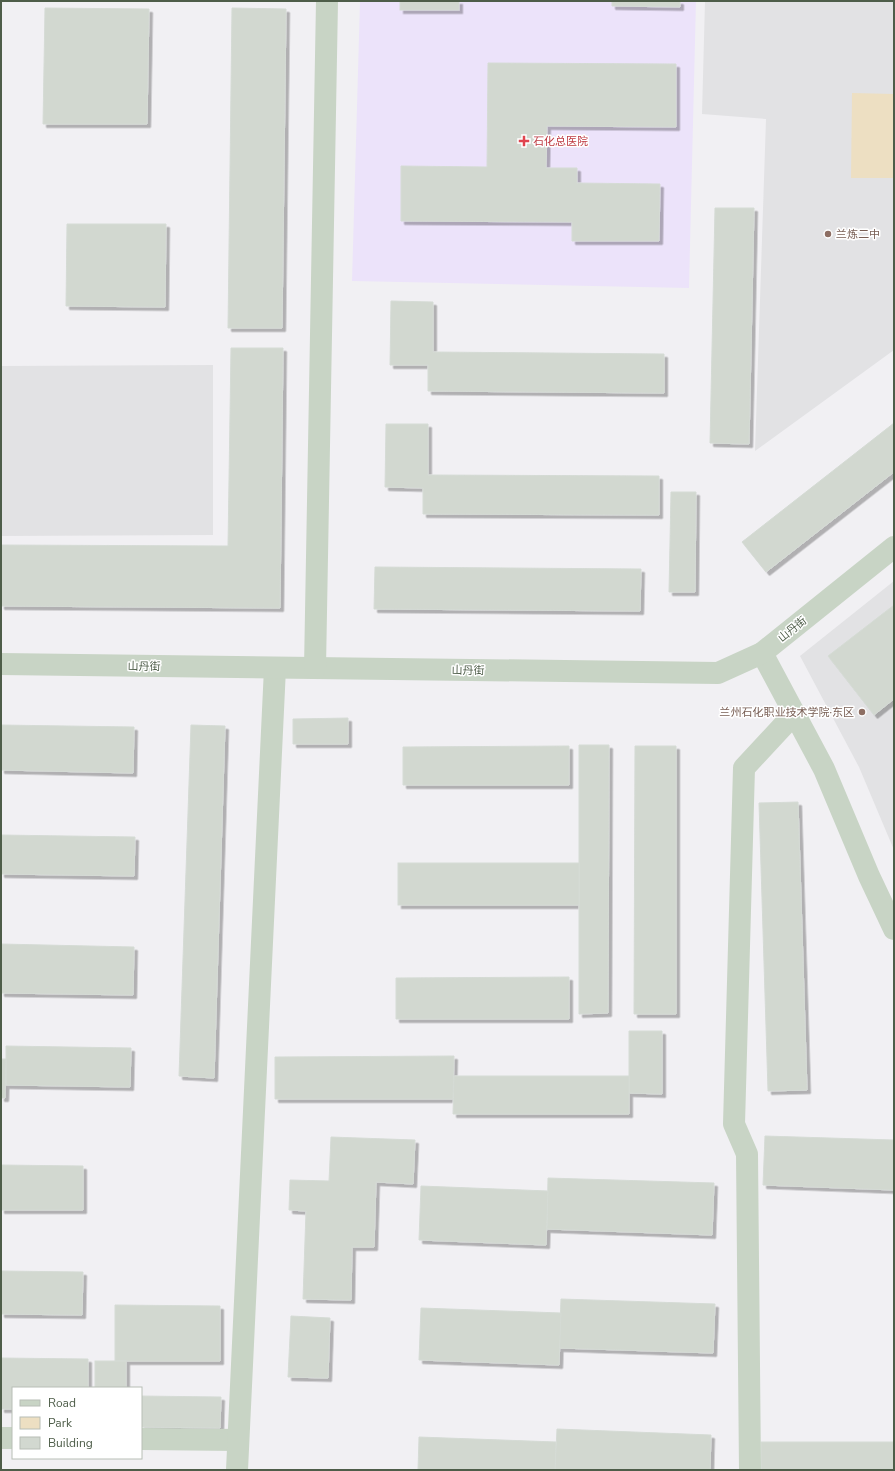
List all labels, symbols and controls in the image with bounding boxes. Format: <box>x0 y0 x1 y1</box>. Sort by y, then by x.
place label: 石化总医院 <box>533 134 588 149</box>
marker: 石化总医院 <box>518 135 530 147</box>
place label: 兰炼二中 <box>836 227 880 242</box>
marker: 兰炼二中 <box>823 229 833 239</box>
street label: 山丹街 <box>775 613 810 646</box>
street label: 山丹街 <box>127 659 161 674</box>
street label: 山丹街 <box>451 663 485 678</box>
place label: 兰州石化职业技术学院·东区 <box>719 705 854 720</box>
marker: 兰州石化职业技术学院·东区 <box>857 707 867 717</box>
legend <box>12 1387 142 1459</box>
text: Road <box>48 1395 76 1411</box>
text: Park <box>48 1415 73 1431</box>
text: Building <box>48 1435 93 1451</box>

